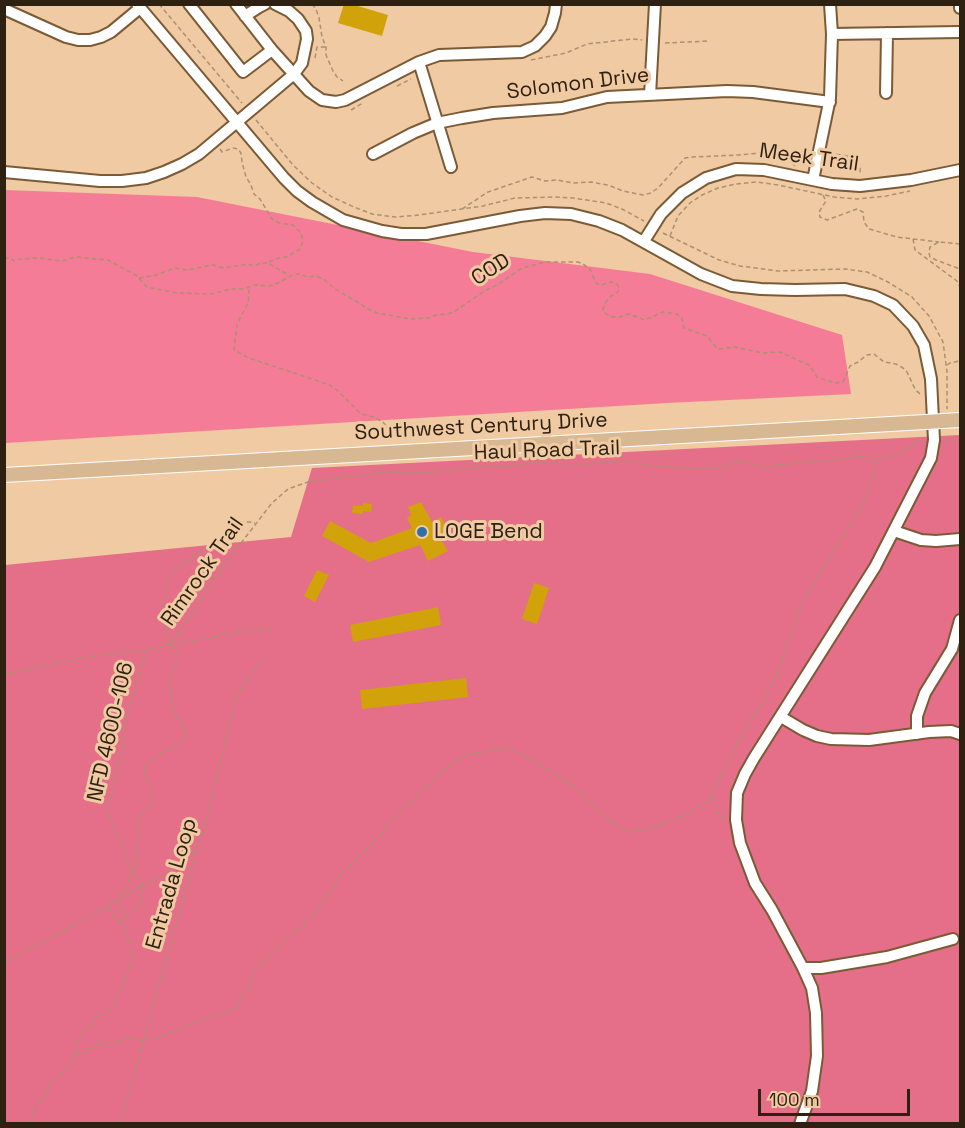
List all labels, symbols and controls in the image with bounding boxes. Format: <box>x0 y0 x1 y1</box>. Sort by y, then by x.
street label: Solomon Drive <box>505 63 651 105</box>
street label: Meek Trail <box>758 139 860 177</box>
street label: COD <box>467 248 515 292</box>
street label: Southwest Century Drive <box>354 408 608 446</box>
street label: Haul Road Trail <box>473 436 621 466</box>
street label: Rimrock Trail <box>156 513 250 631</box>
place label: LOGE Bend <box>434 519 543 545</box>
marker: LOGE Bend <box>415 525 429 539</box>
street label: NFD 4600-106 <box>83 660 139 804</box>
street label: Entrada Loop <box>141 816 203 952</box>
scale bar <box>761 1077 912 1115</box>
text: 100 m <box>769 1088 820 1111</box>

